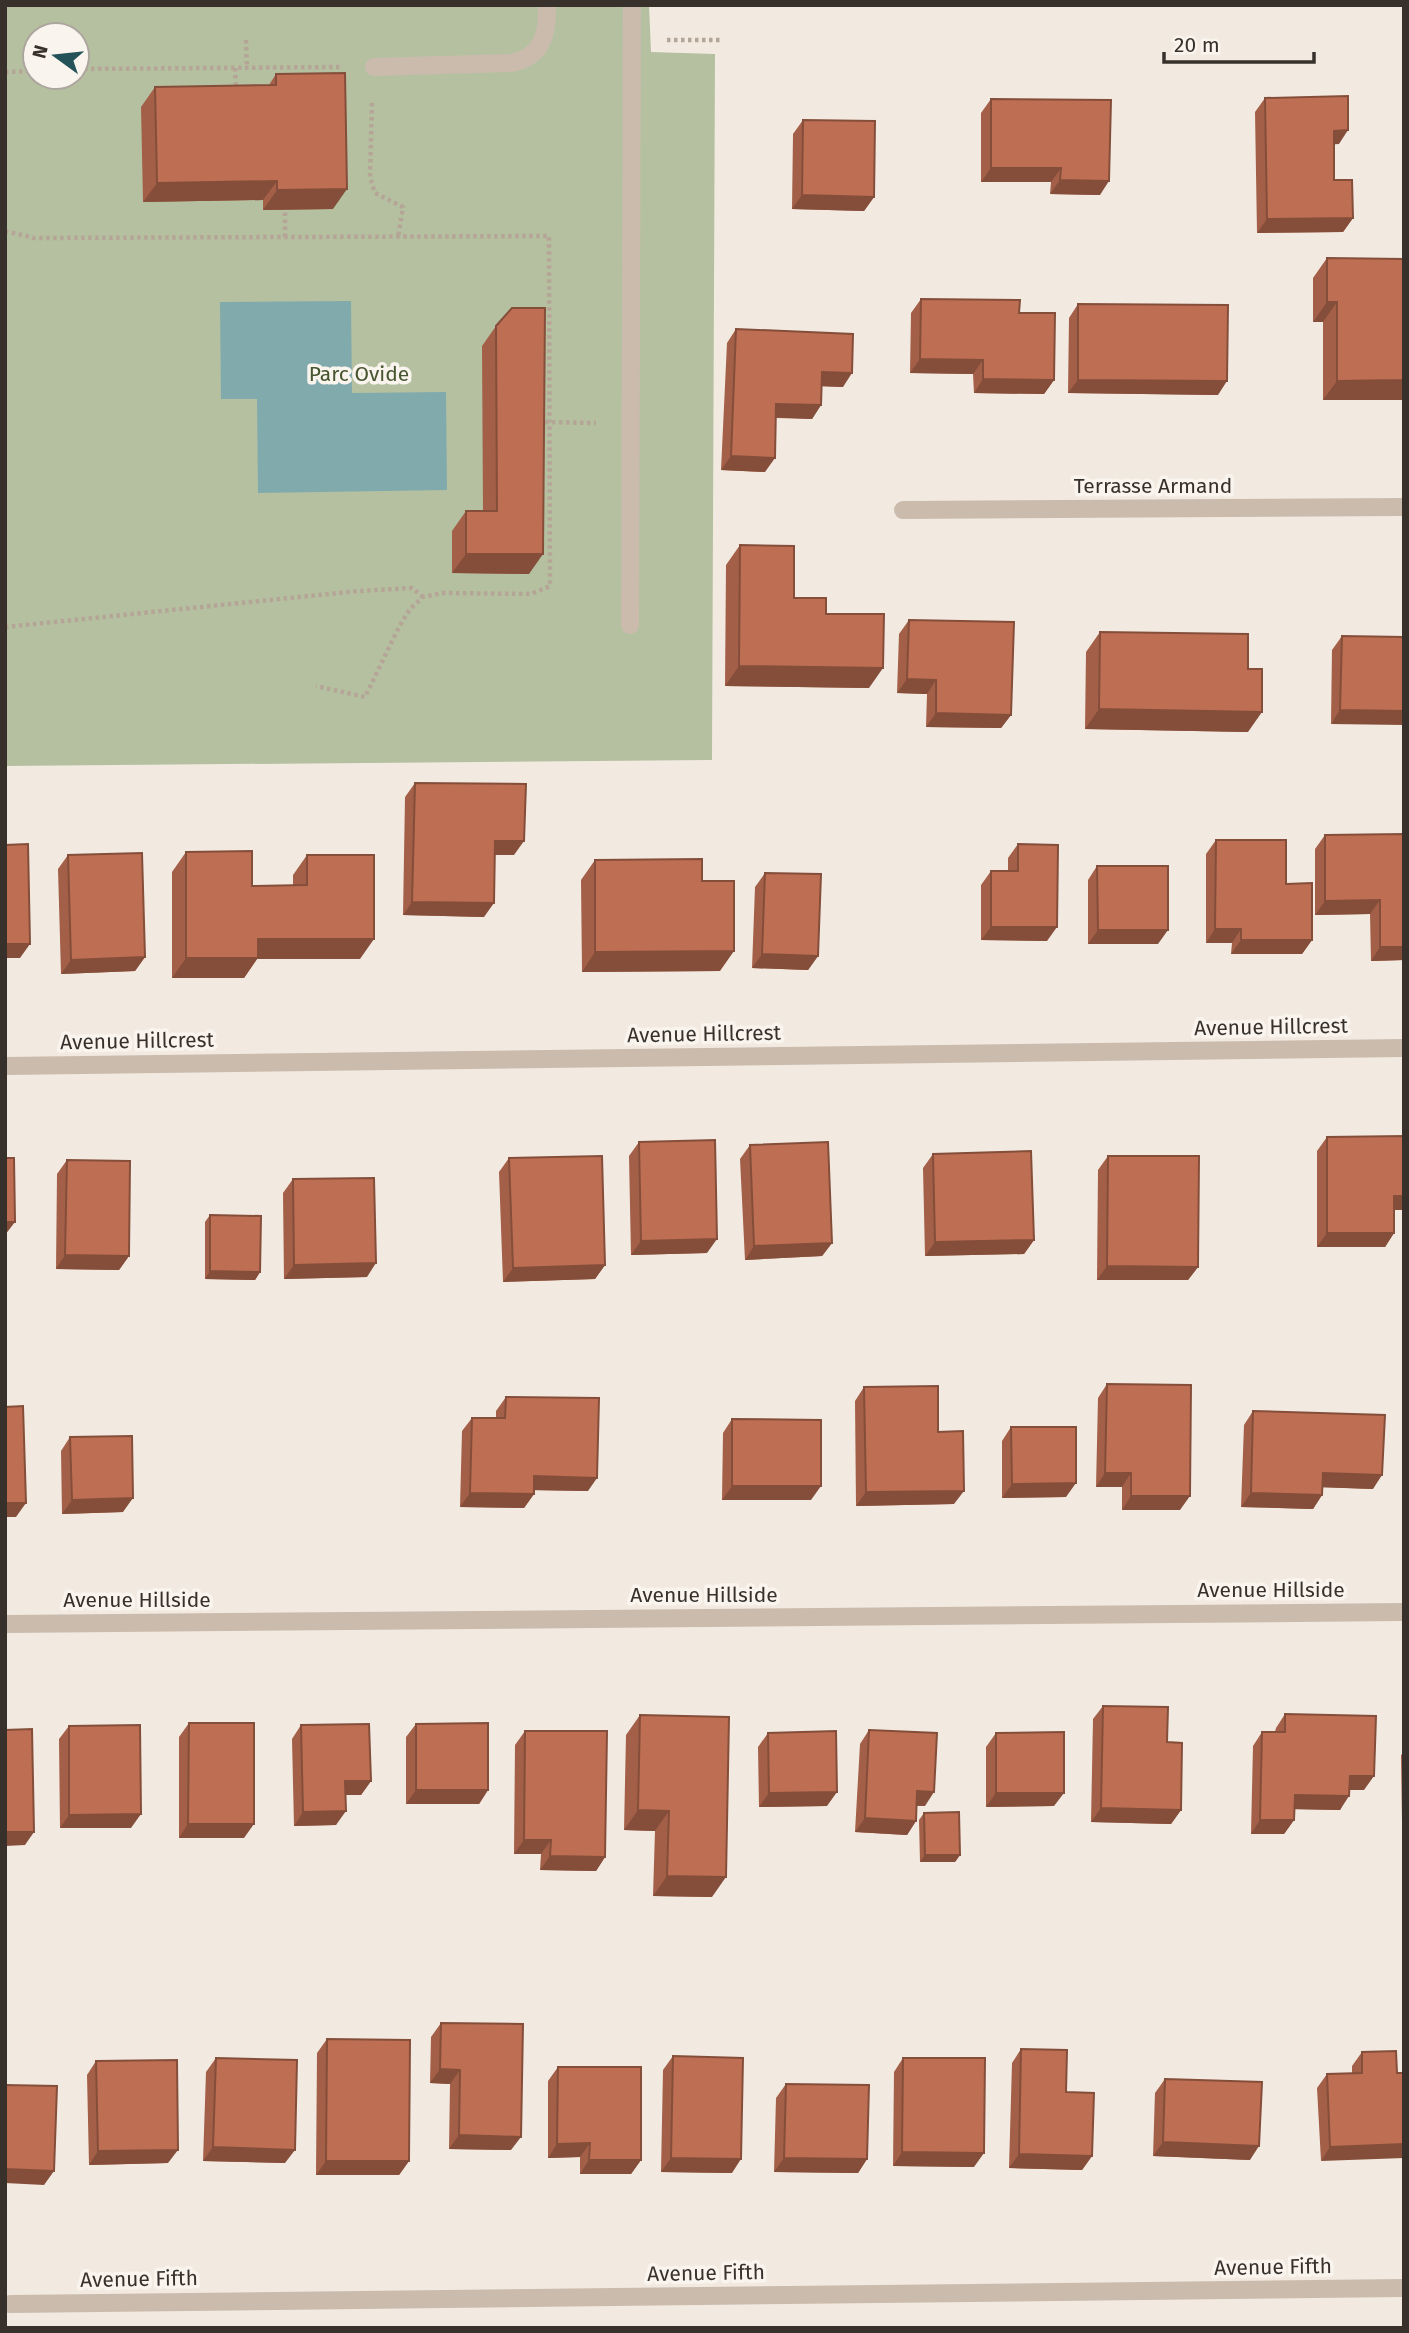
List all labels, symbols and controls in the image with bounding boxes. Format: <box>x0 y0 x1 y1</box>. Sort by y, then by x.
north arrow <box>21 21 91 91</box>
scale bar <box>1164 21 1314 65</box>
text: 20 m <box>1174 32 1220 58</box>
text: N <box>27 43 53 61</box>
park label: Parc Ovide <box>309 361 409 387</box>
street label: Terrasse Armand <box>1074 473 1232 499</box>
street label: Avenue Hillcrest <box>1194 1013 1349 1041</box>
street label: Avenue Hillcrest <box>627 1020 782 1048</box>
street label: Avenue Hillcrest <box>60 1027 215 1055</box>
street label: Avenue Hillside <box>1197 1577 1345 1603</box>
street label: Avenue Hillside <box>630 1582 778 1608</box>
street label: Avenue Hillside <box>63 1587 211 1613</box>
street label: Avenue Fifth <box>1214 2253 1332 2281</box>
street label: Avenue Fifth <box>647 2259 765 2287</box>
street label: Avenue Fifth <box>80 2265 198 2293</box>

